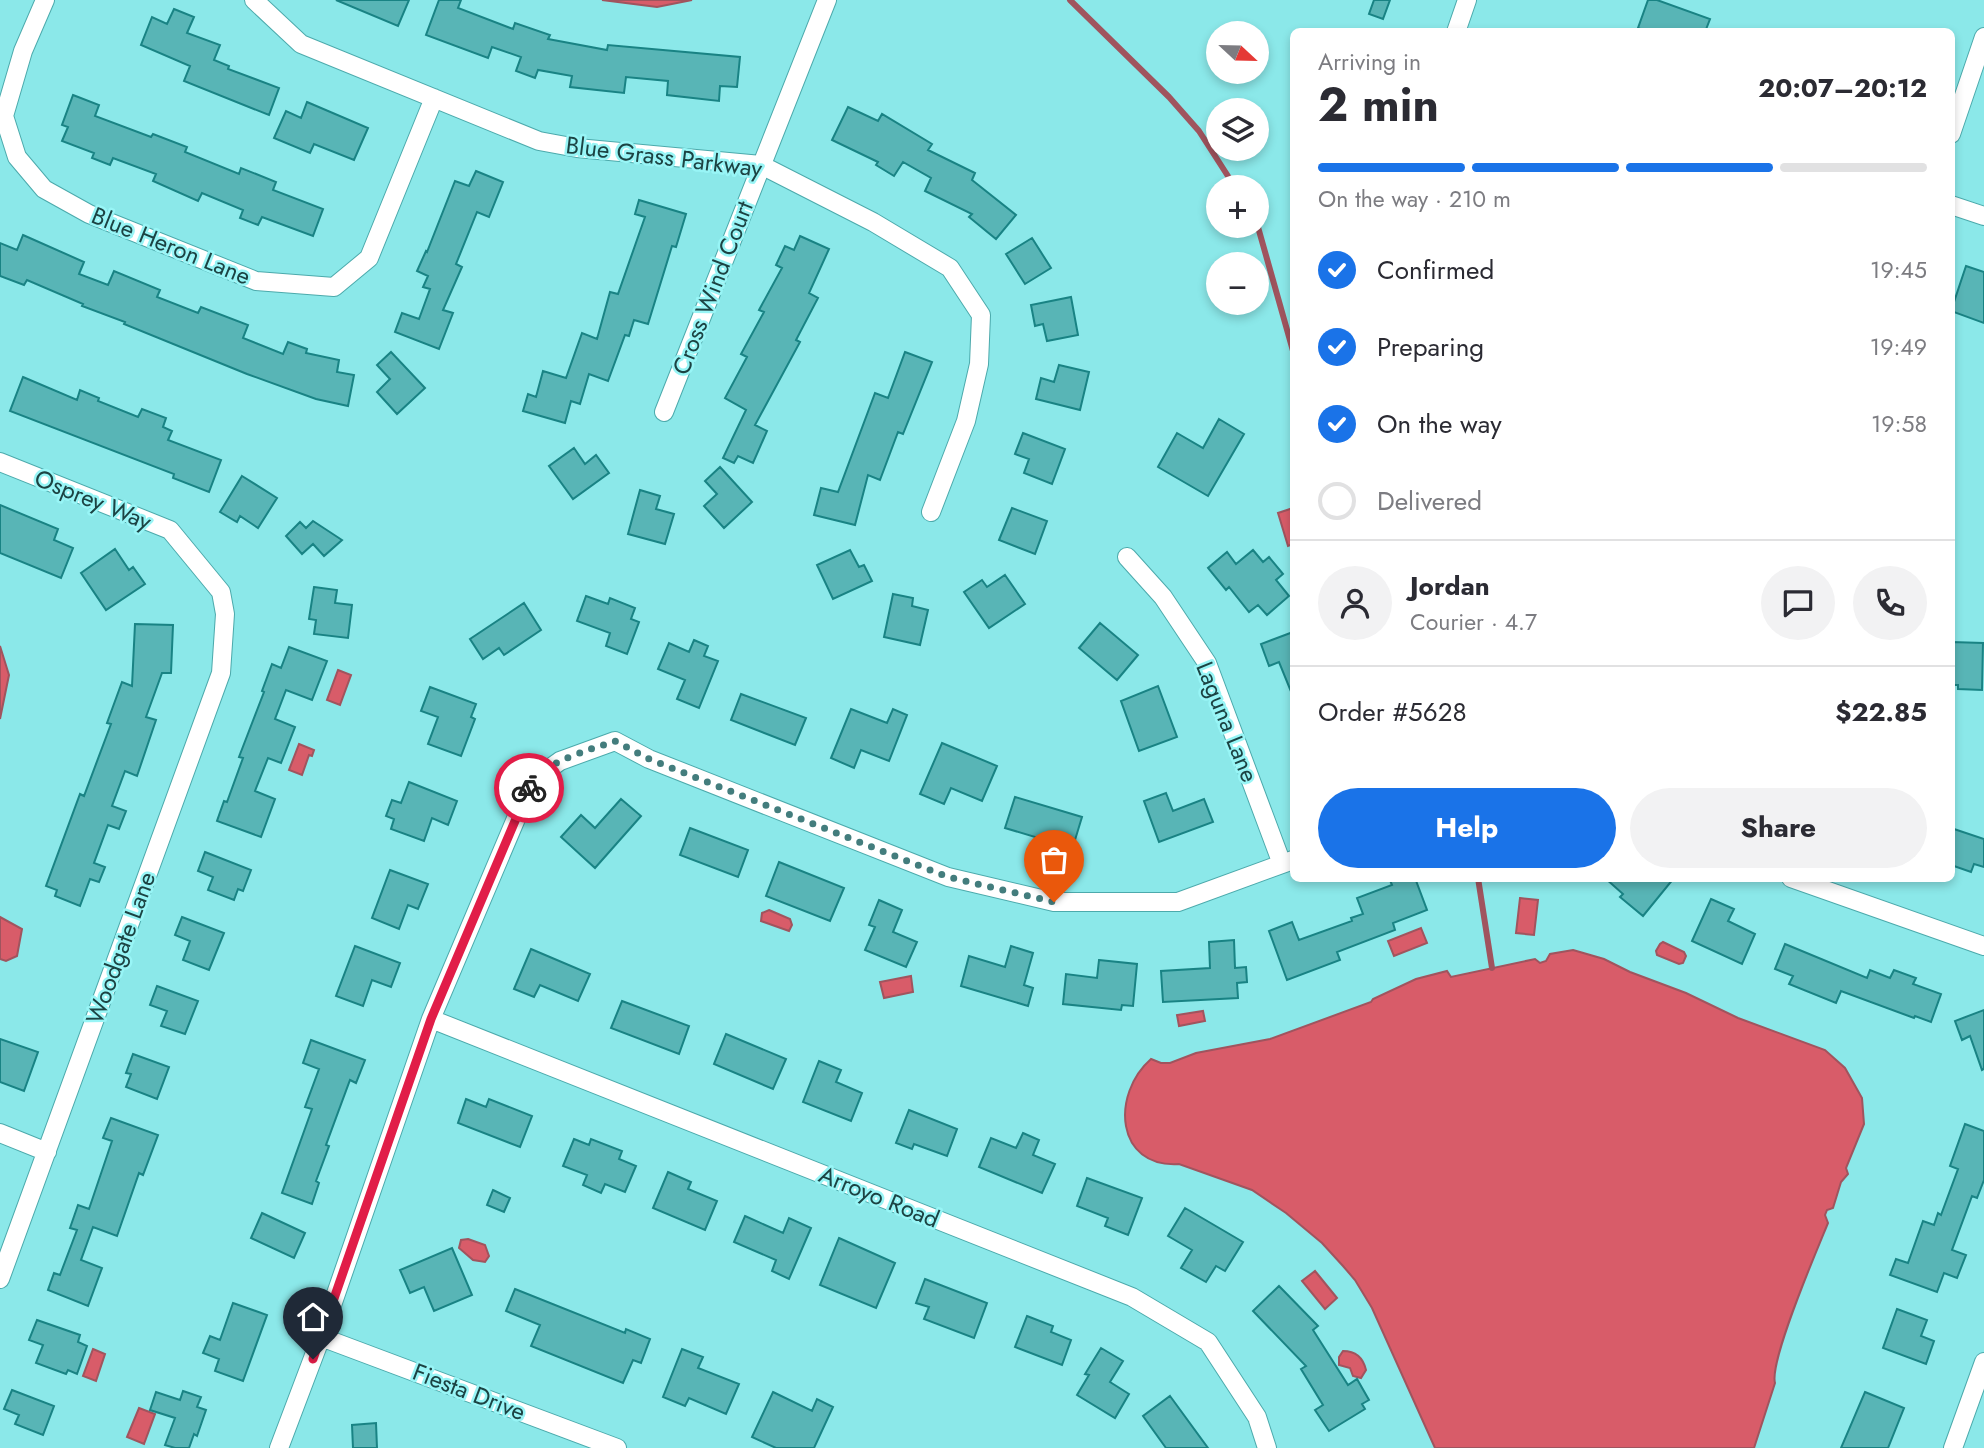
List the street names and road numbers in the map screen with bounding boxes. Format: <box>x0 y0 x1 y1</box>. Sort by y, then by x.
street label: Blue Grass Parkway <box>564 127 765 186</box>
street label: Cross Wind Court <box>663 196 762 380</box>
street label: Blue Heron Lane <box>86 198 256 293</box>
street label: Osprey Way <box>29 460 157 539</box>
street label: Laguna Lane <box>1187 656 1268 787</box>
street label: Woodgate Lane <box>77 867 164 1029</box>
street label: Arroyo Road <box>814 1157 945 1237</box>
street label: Fiesta Drive <box>408 1354 531 1429</box>

